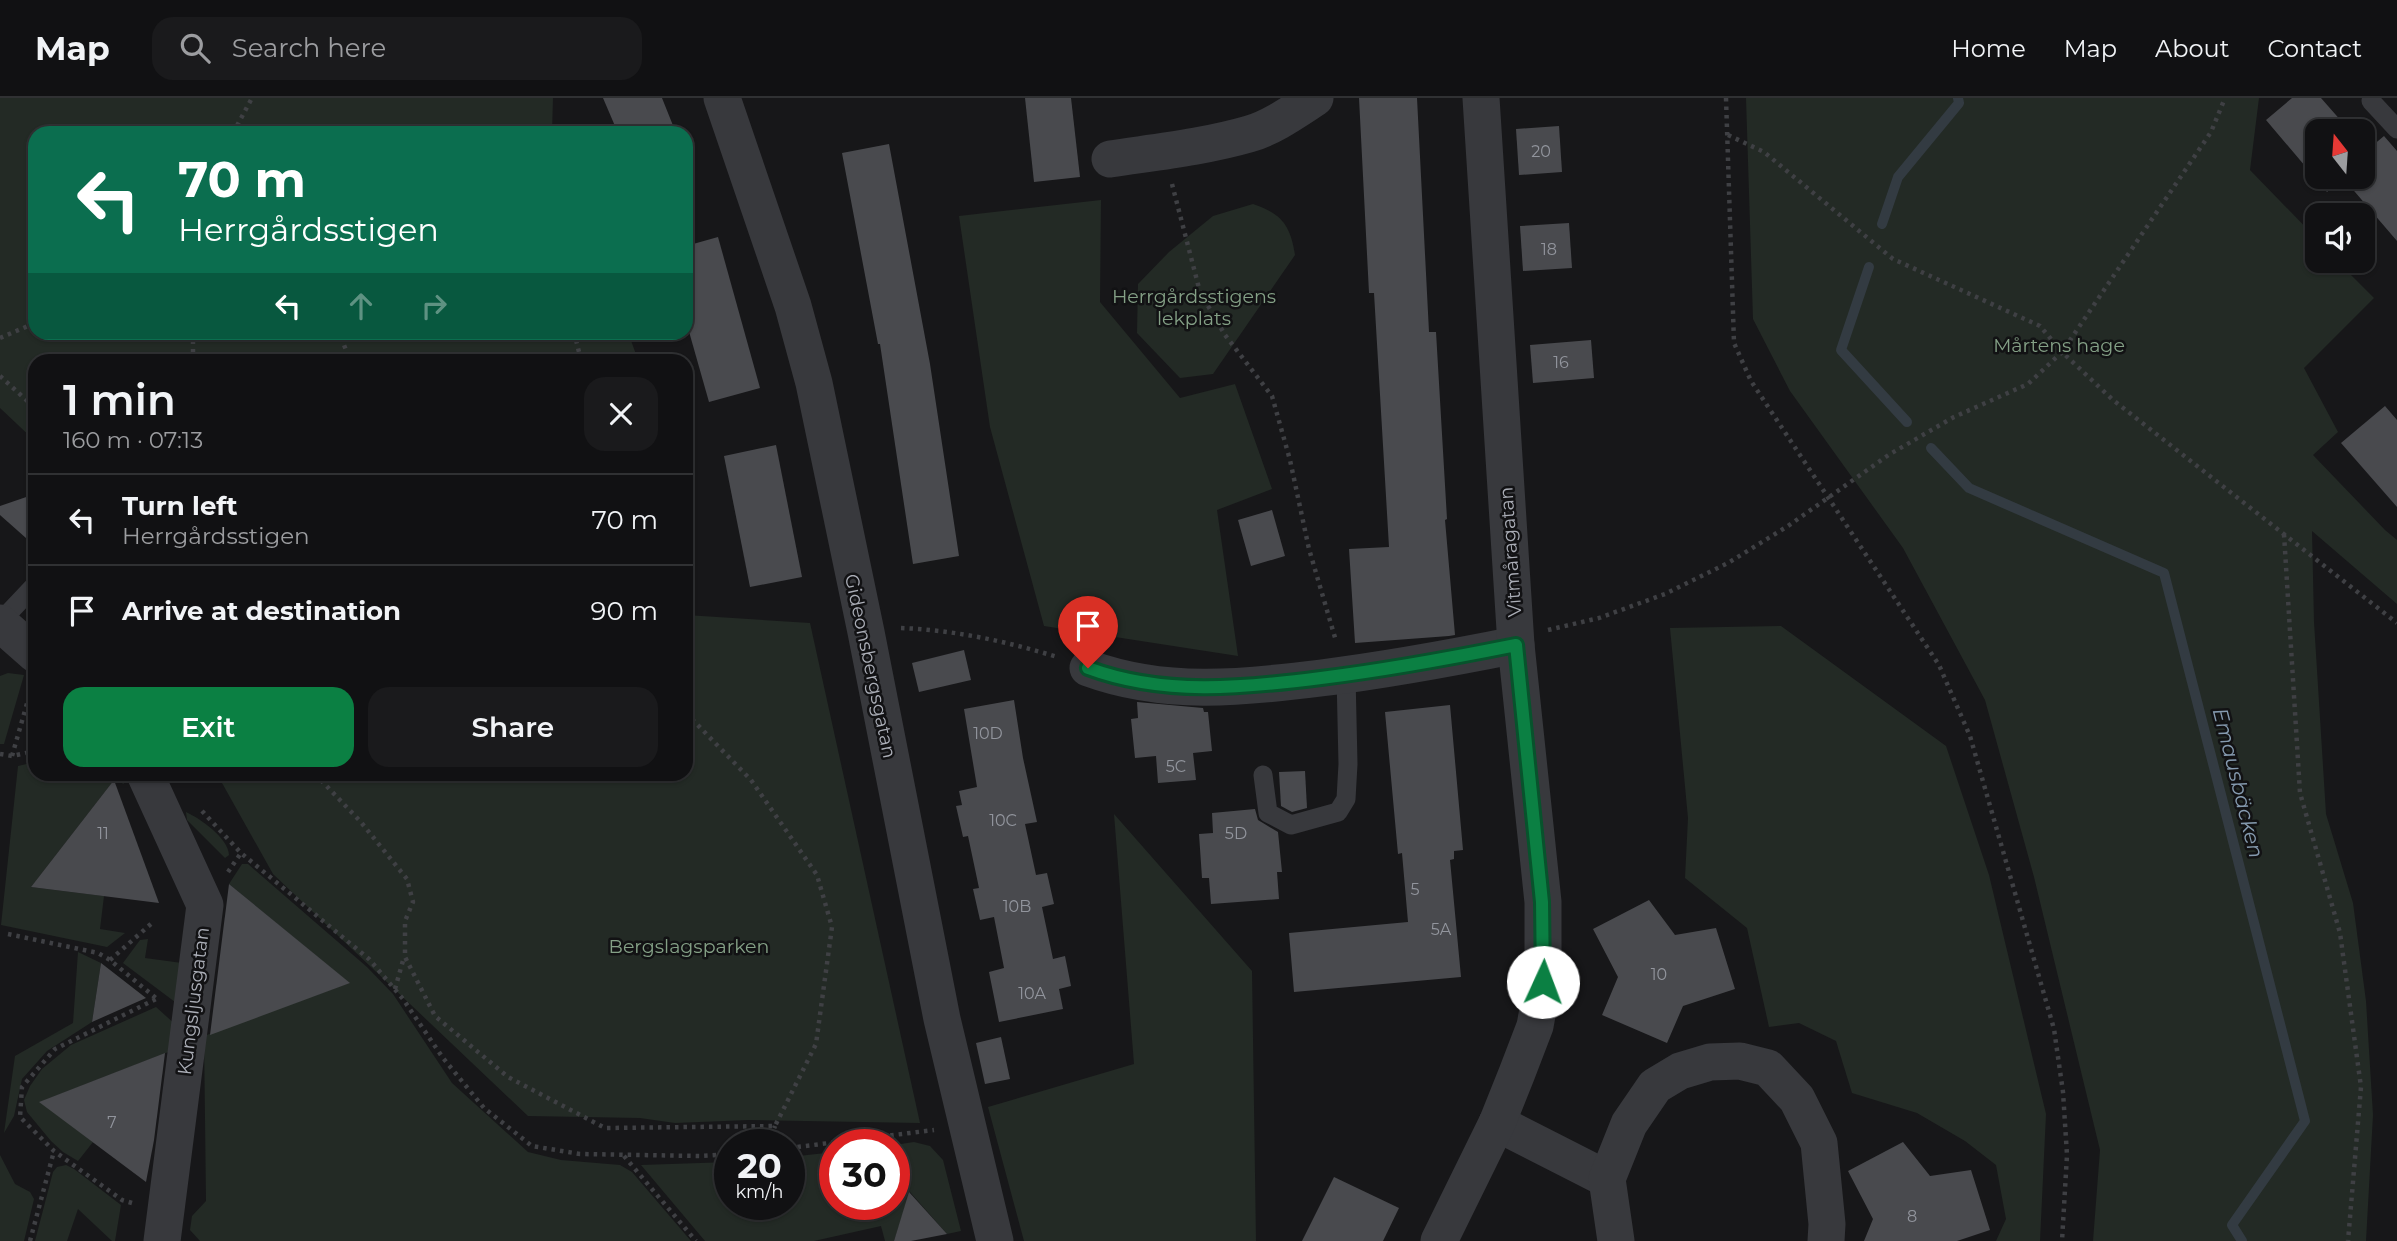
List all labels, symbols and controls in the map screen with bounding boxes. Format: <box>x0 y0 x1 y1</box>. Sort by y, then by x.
search box <box>152 17 642 80</box>
text: Map <box>35 28 110 68</box>
icon: search <box>176 29 214 67</box>
text: Search here <box>232 32 386 64</box>
text: Home <box>1951 34 2026 63</box>
text: Map <box>2064 34 2117 63</box>
text: About <box>2155 34 2229 63</box>
text: Contact <box>2267 34 2362 63</box>
north arrow <box>2305 119 2375 189</box>
map controls <box>2305 119 2375 273</box>
house number: 20 <box>1531 142 1551 161</box>
text: 70 m <box>178 150 306 209</box>
icon: left <box>63 154 154 245</box>
button: sound <box>2305 203 2375 273</box>
text: Herrgårdsstigen <box>178 210 439 249</box>
house number: 18 <box>1541 240 1557 259</box>
park label: Herrgårdsstigens lekplats <box>1112 285 1276 330</box>
icon: left <box>269 287 307 325</box>
icon: ahead <box>342 287 380 325</box>
icon: right <box>415 287 453 325</box>
park label: Mårtens hage <box>1993 334 2125 357</box>
house number: 16 <box>1553 353 1569 372</box>
text: 1 min <box>63 374 176 426</box>
button: close <box>584 377 658 451</box>
text: 160 m · 07:13 <box>63 426 203 454</box>
street label: Vitmåragatan <box>1494 486 1527 618</box>
text: Turn left <box>122 490 238 522</box>
icon: left <box>63 501 101 539</box>
text: 70 m <box>592 504 658 536</box>
text: Herrgårdsstigen <box>122 522 310 550</box>
street label: Gideonsbergsgatan <box>840 572 901 760</box>
icon: arrive <box>63 592 101 630</box>
text: Arrive at destination <box>122 595 401 627</box>
text: 90 m <box>591 595 658 627</box>
pin <box>1058 596 1118 668</box>
icon: arrive <box>1069 607 1107 645</box>
button: Exit <box>63 687 354 767</box>
button: Share <box>368 687 658 767</box>
water label: Emausbäcken <box>2208 705 2269 861</box>
house number: 10D <box>973 724 1003 743</box>
house number: 5C <box>1166 757 1186 776</box>
house number: 10C <box>989 811 1017 830</box>
house number: 11 <box>97 824 109 843</box>
house number: 5D <box>1225 824 1247 843</box>
house number: 5 <box>1410 880 1420 899</box>
house number: 10B <box>1003 897 1031 916</box>
house number: 5A <box>1431 920 1452 939</box>
street label: Kungsljusgatan <box>173 926 214 1076</box>
park label: Bergslagsparken <box>609 935 769 958</box>
position arrow <box>1506 945 1580 1019</box>
house number: 10 <box>1651 965 1667 984</box>
house number: 10A <box>1018 984 1046 1003</box>
house number: 7 <box>107 1113 117 1132</box>
speed limit sign: 30 <box>819 1129 910 1220</box>
text: 20 <box>737 1144 782 1187</box>
text: km/h <box>735 1181 784 1203</box>
house number: 8 <box>1907 1207 1917 1226</box>

